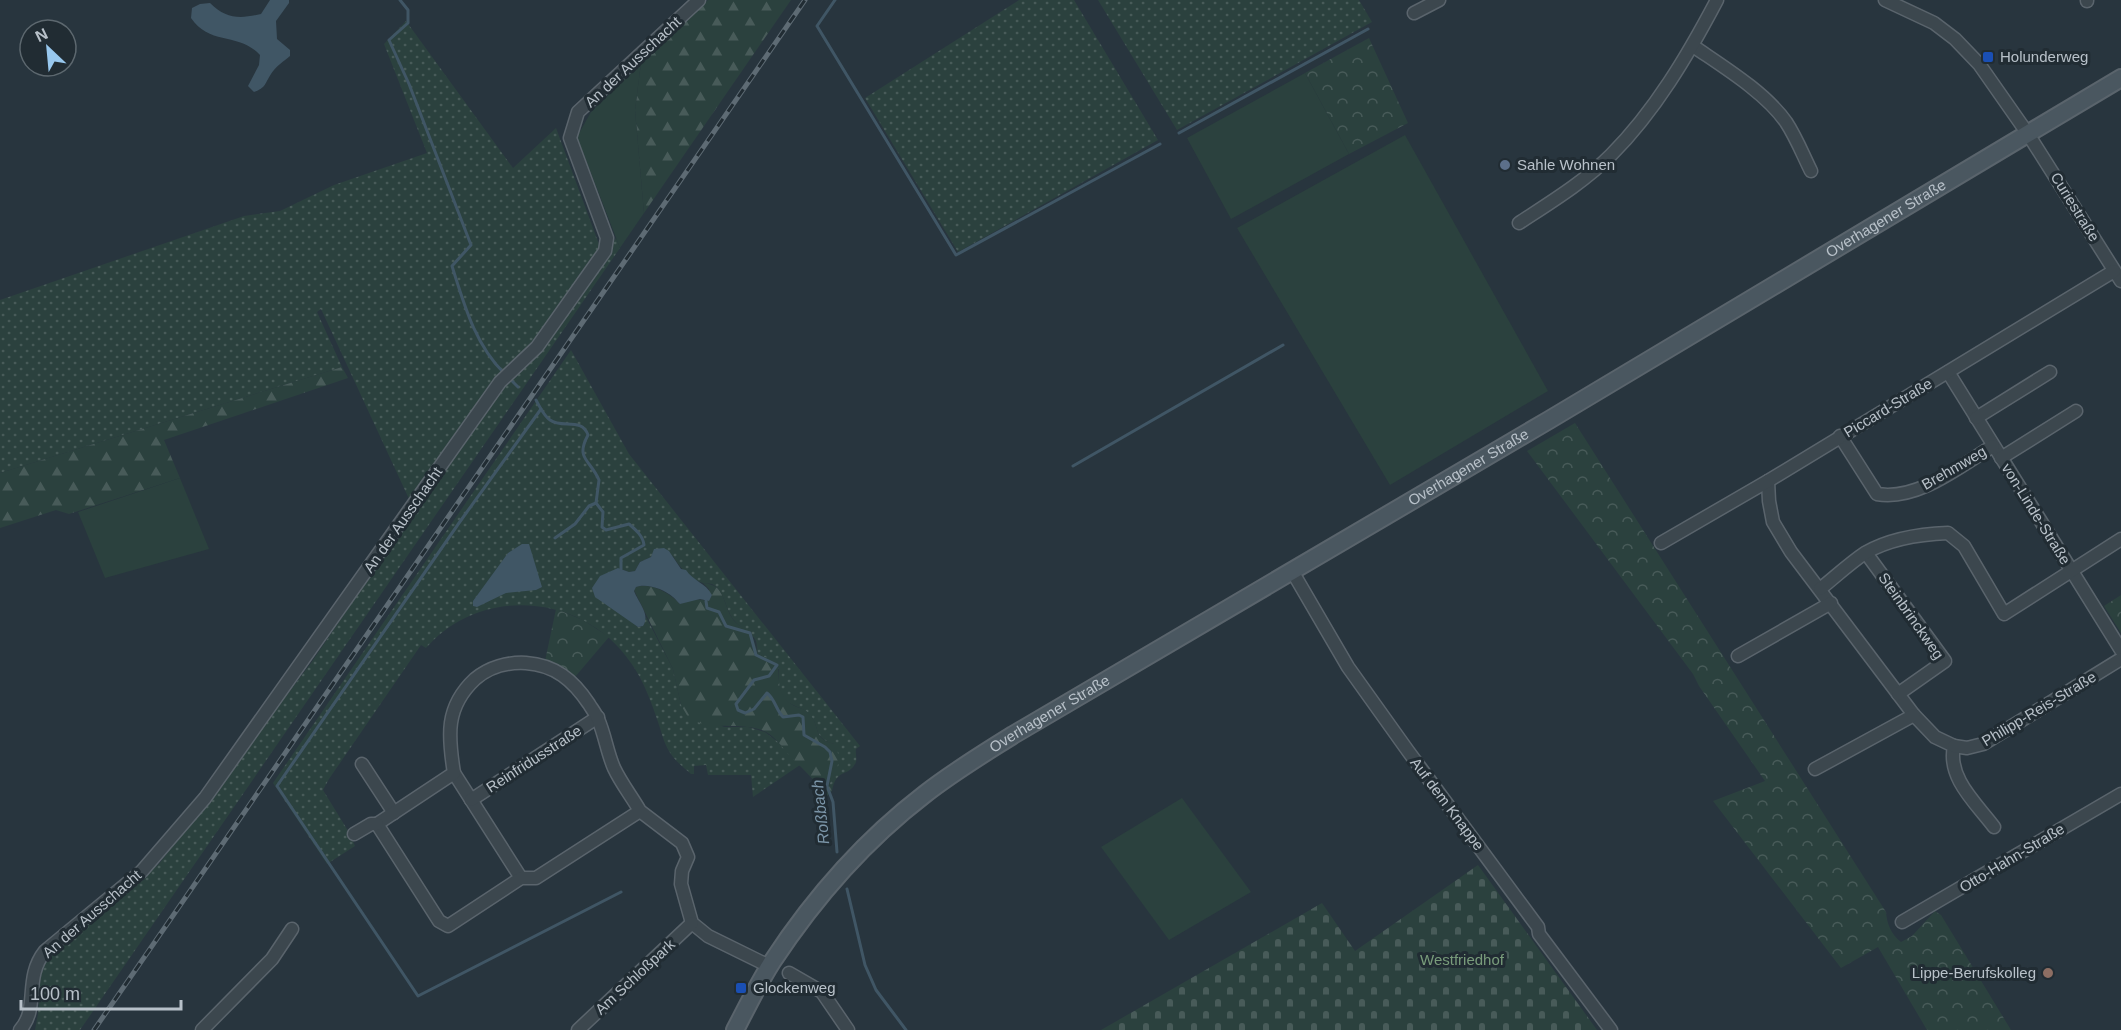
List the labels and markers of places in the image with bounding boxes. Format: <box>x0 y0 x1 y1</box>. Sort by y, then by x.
place label: Holunderweg <box>2000 48 2088 65</box>
marker: Holunderweg <box>1981 50 1995 64</box>
place label: Sahle Wohnen <box>1517 156 1615 173</box>
marker: Sahle Wohnen <box>1498 158 1512 172</box>
place label: Lippe-Berufskolleg <box>1912 964 2036 981</box>
marker: Lippe-Berufskolleg <box>2041 966 2055 980</box>
place label: Glockenweg <box>753 979 836 996</box>
marker: Glockenweg <box>734 981 748 995</box>

